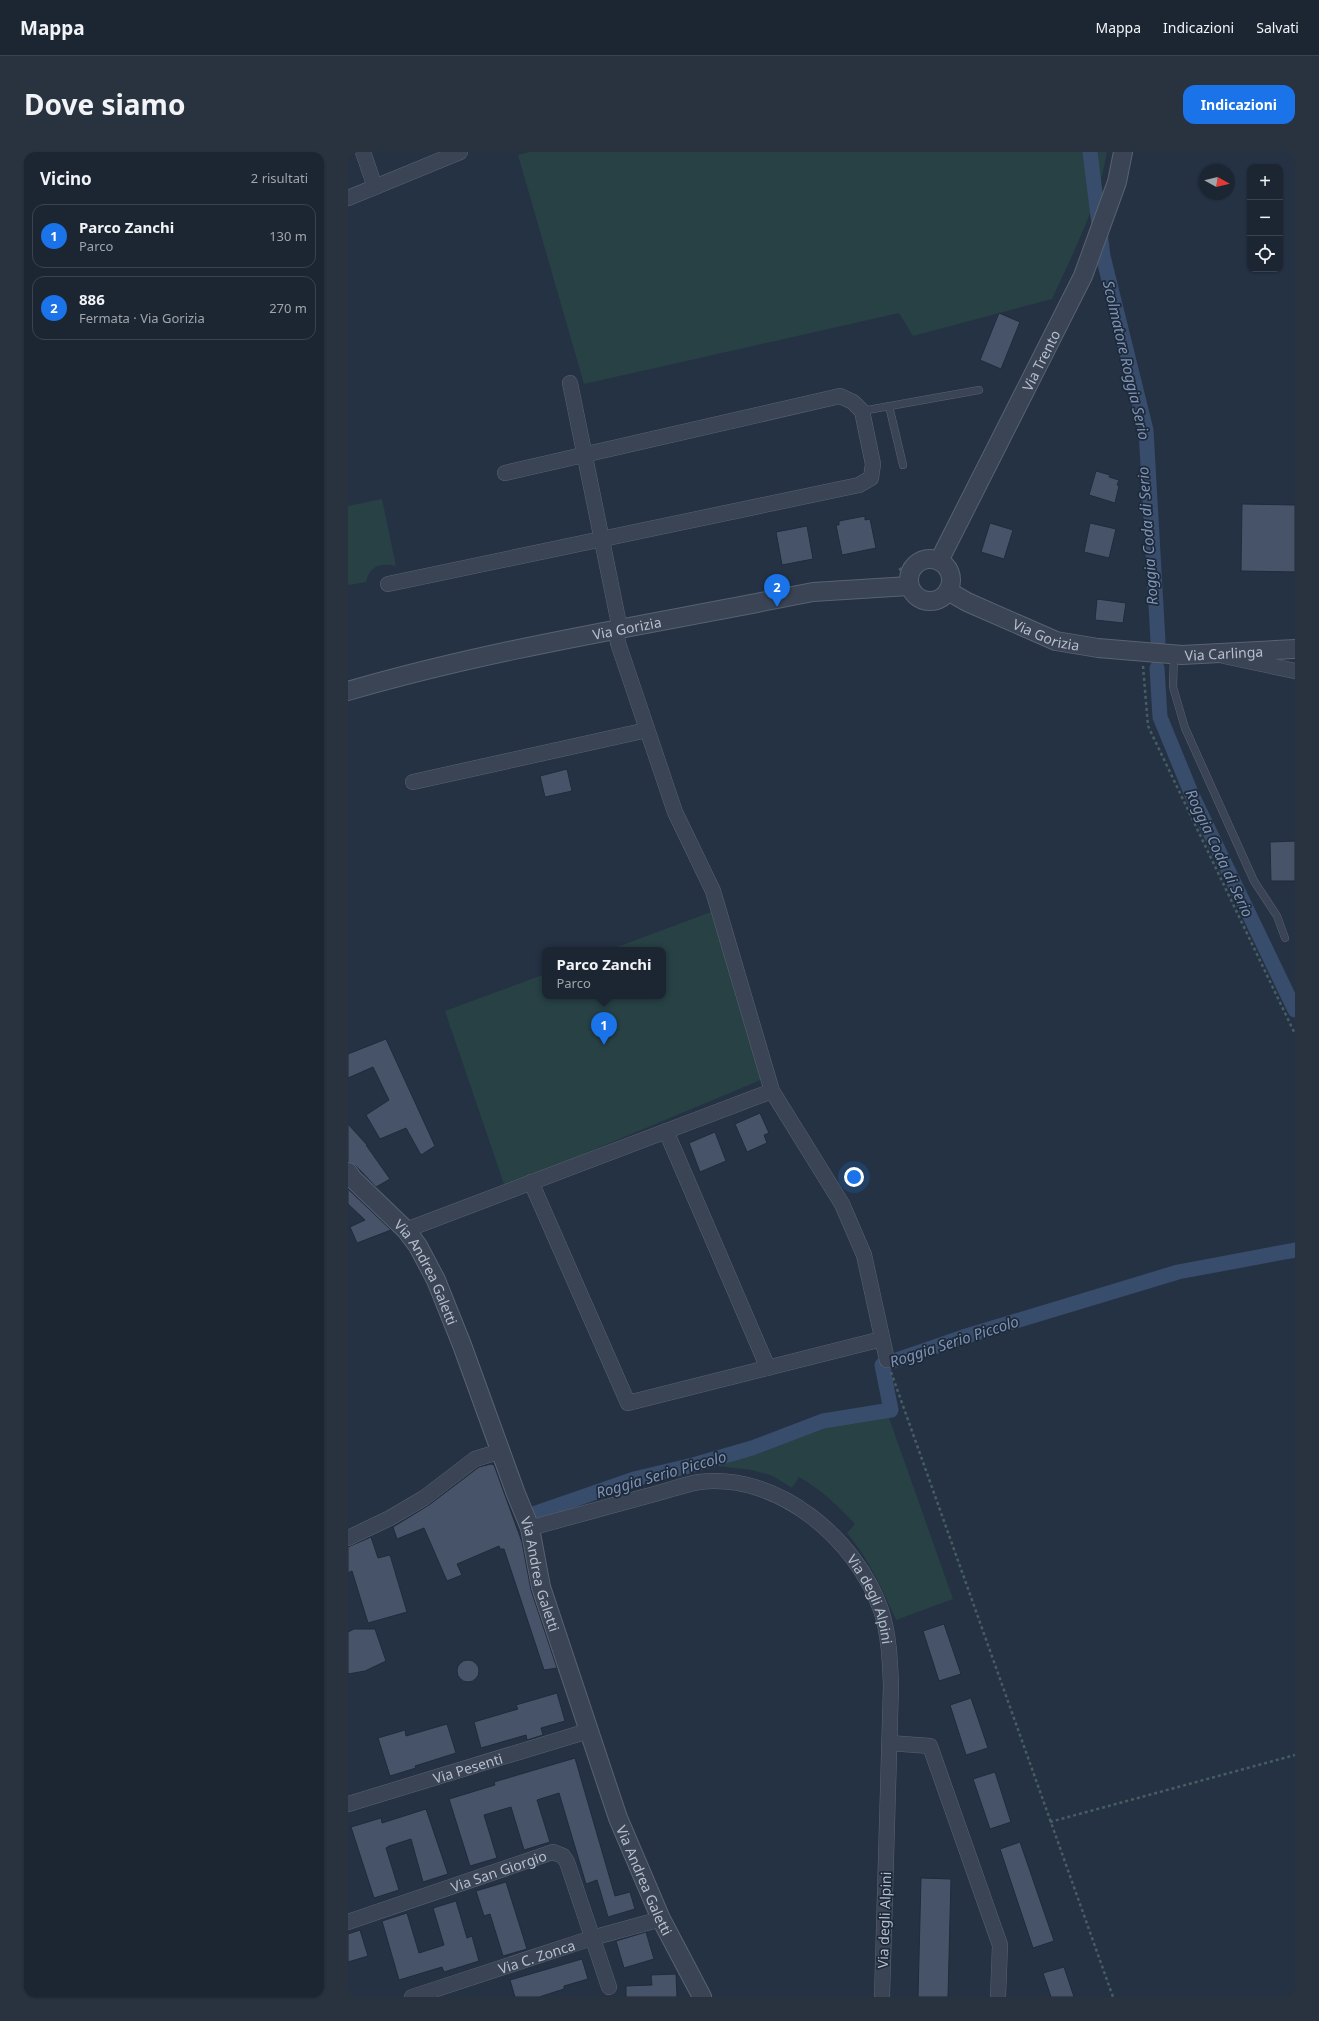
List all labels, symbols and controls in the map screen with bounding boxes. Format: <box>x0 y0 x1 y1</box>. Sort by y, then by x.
text: Mappa <box>20 15 85 41</box>
text: Mappa <box>1095 18 1141 37</box>
text: Indicazioni <box>1163 18 1234 37</box>
text: Salvati <box>1256 18 1299 37</box>
text: Dove siamo <box>24 85 185 123</box>
button: Indicazioni <box>1183 85 1295 124</box>
north arrow <box>1199 164 1235 200</box>
map controls <box>1247 164 1283 272</box>
button: + <box>1247 164 1283 200</box>
text: Vicino <box>40 167 92 190</box>
text: 2 risultati <box>251 169 308 187</box>
button: − <box>1247 200 1283 236</box>
text: Parco Zanchi <box>79 217 174 237</box>
text: 1 <box>50 227 58 245</box>
text: 130 m <box>269 227 307 245</box>
button: locate <box>1247 236 1283 272</box>
text: Parco <box>79 237 113 255</box>
water label: Scolmatore Roggia Serio <box>1099 278 1155 442</box>
text: 886 <box>79 289 105 309</box>
text: 2 <box>50 299 58 317</box>
text: 270 m <box>269 299 307 317</box>
text: Fermata · Via Gorizia <box>79 309 205 327</box>
street label: Via Trento <box>1017 326 1064 394</box>
water label: Roggia Coda di Serio <box>1132 466 1162 606</box>
pin: 2 <box>764 574 790 607</box>
street label: Via Gorizia <box>591 612 663 643</box>
street label: Via Gorizia <box>1010 614 1081 654</box>
street label: Via Carlinga <box>1184 641 1264 664</box>
water label: Roggia Coda di Serio <box>1182 786 1258 920</box>
popup <box>542 947 666 999</box>
text: Parco Zanchi <box>556 954 652 974</box>
text: Parco <box>556 974 591 992</box>
pin: 1 <box>591 1012 617 1045</box>
your location <box>844 1167 864 1187</box>
street label: Via Andrea Galetti <box>391 1215 462 1328</box>
water label: Roggia Serio Piccolo <box>887 1311 1021 1371</box>
water label: Roggia Serio Piccolo <box>594 1446 728 1502</box>
street label: Via Andrea Galetti <box>517 1513 565 1634</box>
street label: Via degli Alpini <box>843 1550 898 1645</box>
street label: Via Pesenti <box>430 1748 505 1787</box>
street label: Via Andrea Galetti <box>613 1822 677 1938</box>
street label: Via San Giorgio <box>448 1845 549 1896</box>
street label: Via degli Alpini <box>873 1871 895 1969</box>
street label: Via C. Zonca <box>496 1935 577 1978</box>

